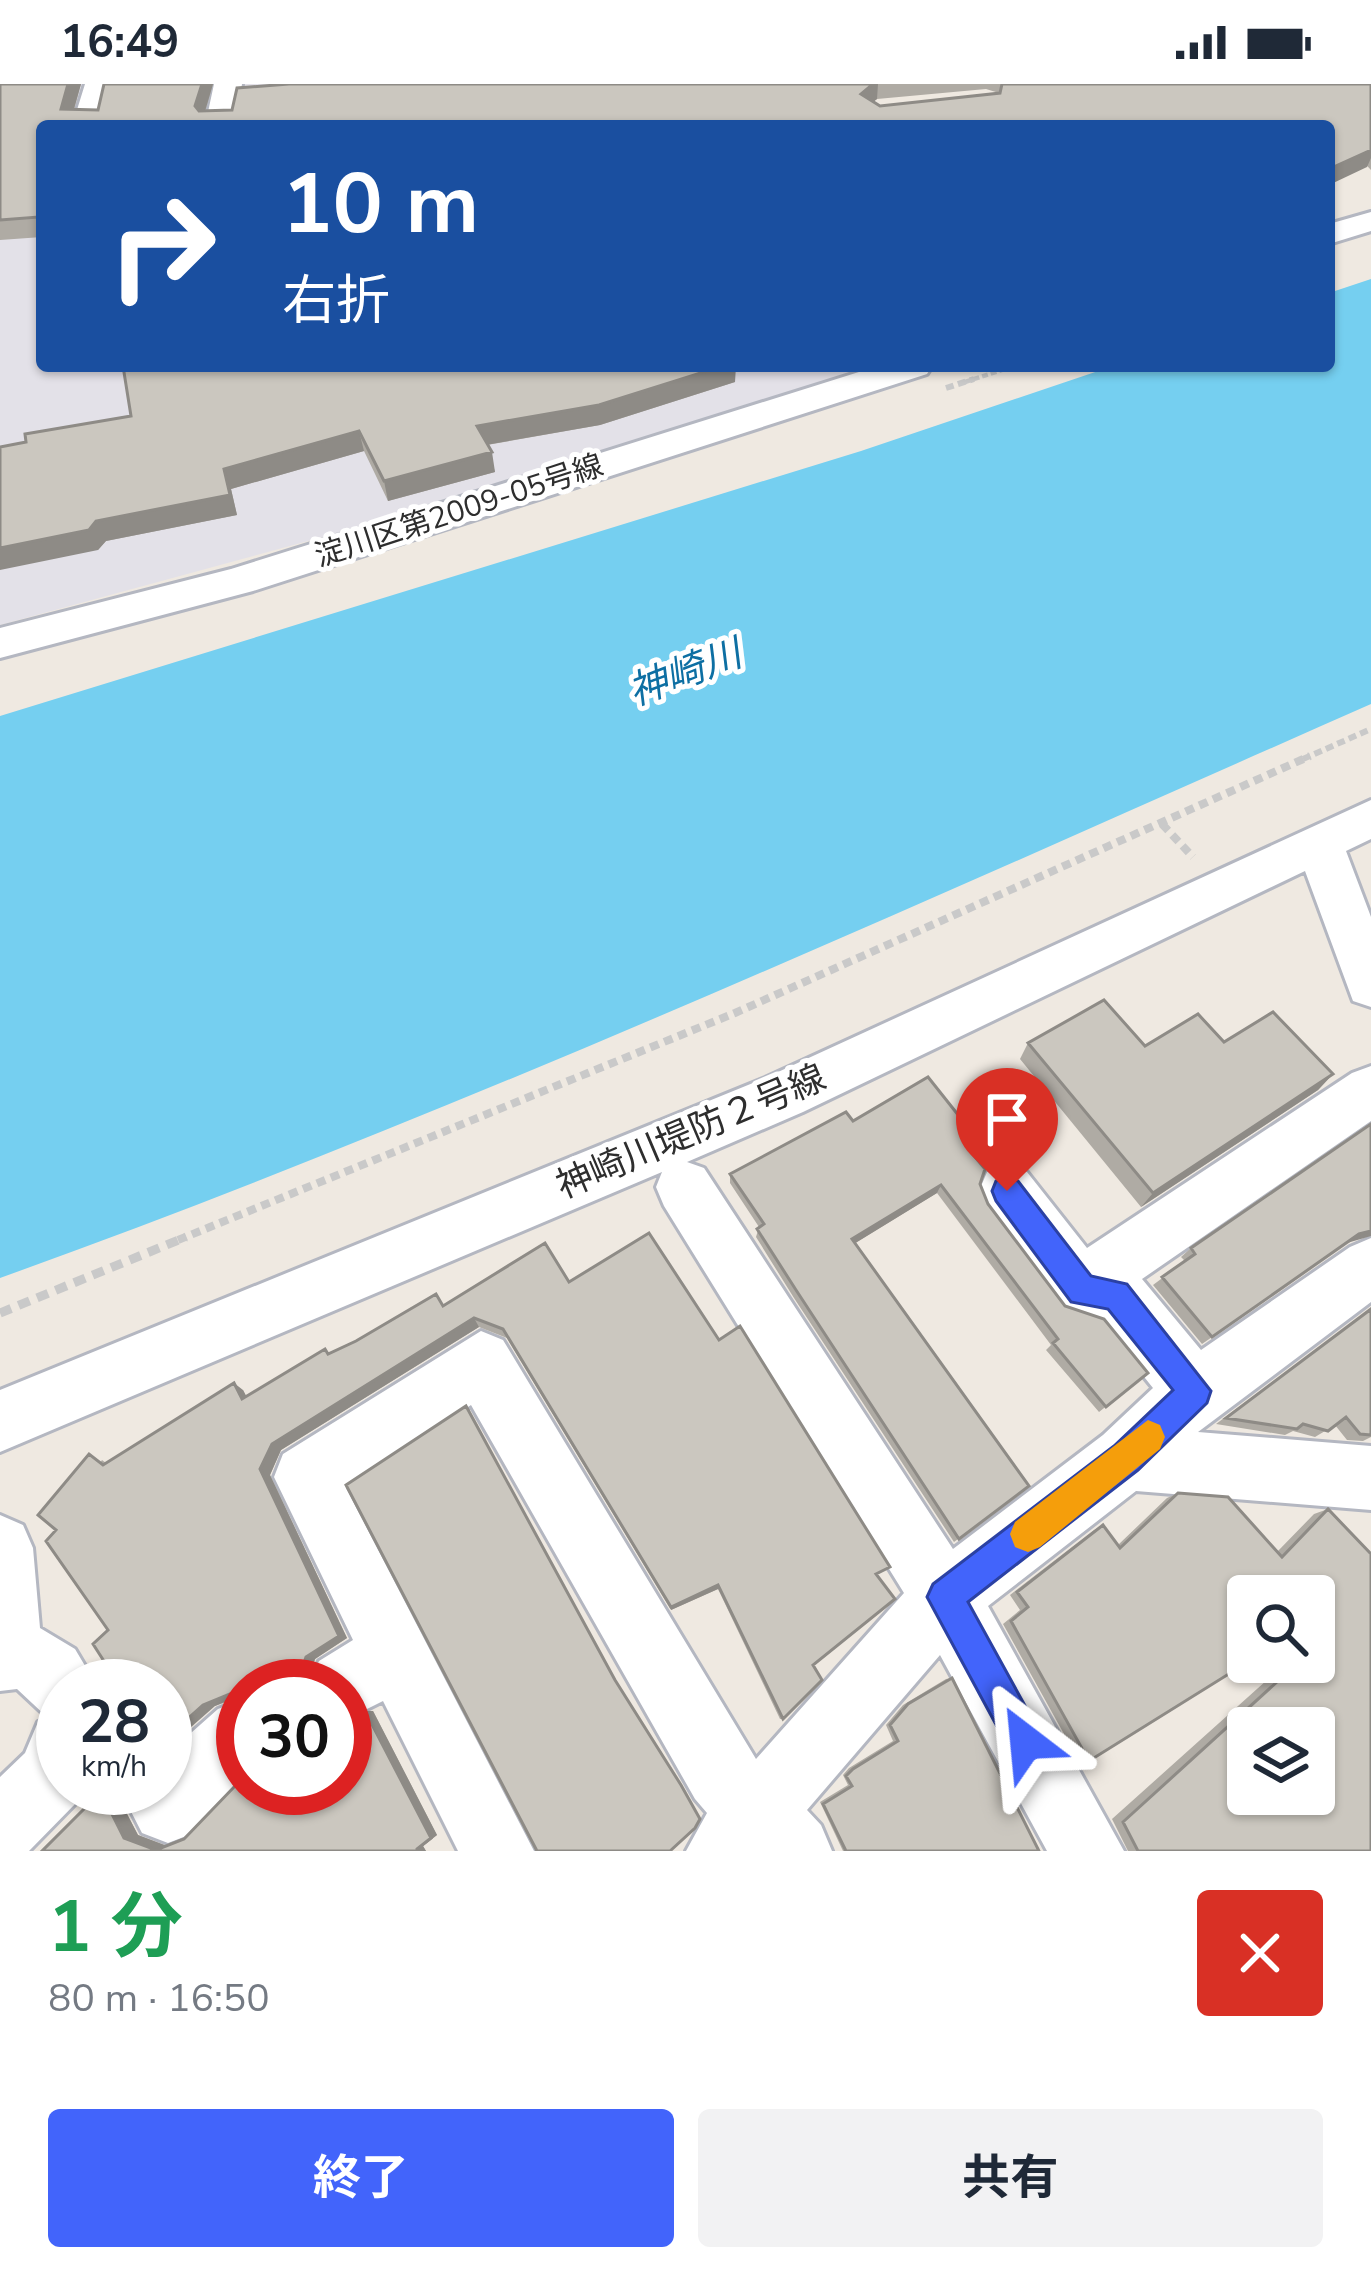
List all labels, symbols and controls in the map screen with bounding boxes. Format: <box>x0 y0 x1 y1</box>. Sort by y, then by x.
text: 16:49 <box>60 12 179 73</box>
text: 10 m <box>282 147 479 262</box>
icon: right <box>84 168 240 324</box>
text: 右折 <box>282 264 390 338</box>
street label: 淀川区第2009-05号線 <box>310 445 608 577</box>
water label: 神崎川 <box>621 626 753 719</box>
street label: 神崎川堤防２号線 <box>549 1053 833 1211</box>
pin <box>956 1068 1058 1191</box>
icon: arrive <box>974 1086 1040 1152</box>
map controls <box>1227 1575 1335 1815</box>
button: search <box>1227 1575 1335 1683</box>
speed limit sign: 30 <box>216 1659 372 1815</box>
position arrow <box>963 1679 1089 1805</box>
text: 28 <box>78 1681 150 1763</box>
button: layers <box>1227 1707 1335 1815</box>
text: km/h <box>81 1746 147 1787</box>
text: 1 分 <box>48 1878 183 1976</box>
button: close <box>1197 1890 1323 2016</box>
text: 80 m · 16:50 <box>48 1972 270 2025</box>
button: 終了 <box>48 2109 674 2247</box>
button: 共有 <box>698 2109 1323 2247</box>

